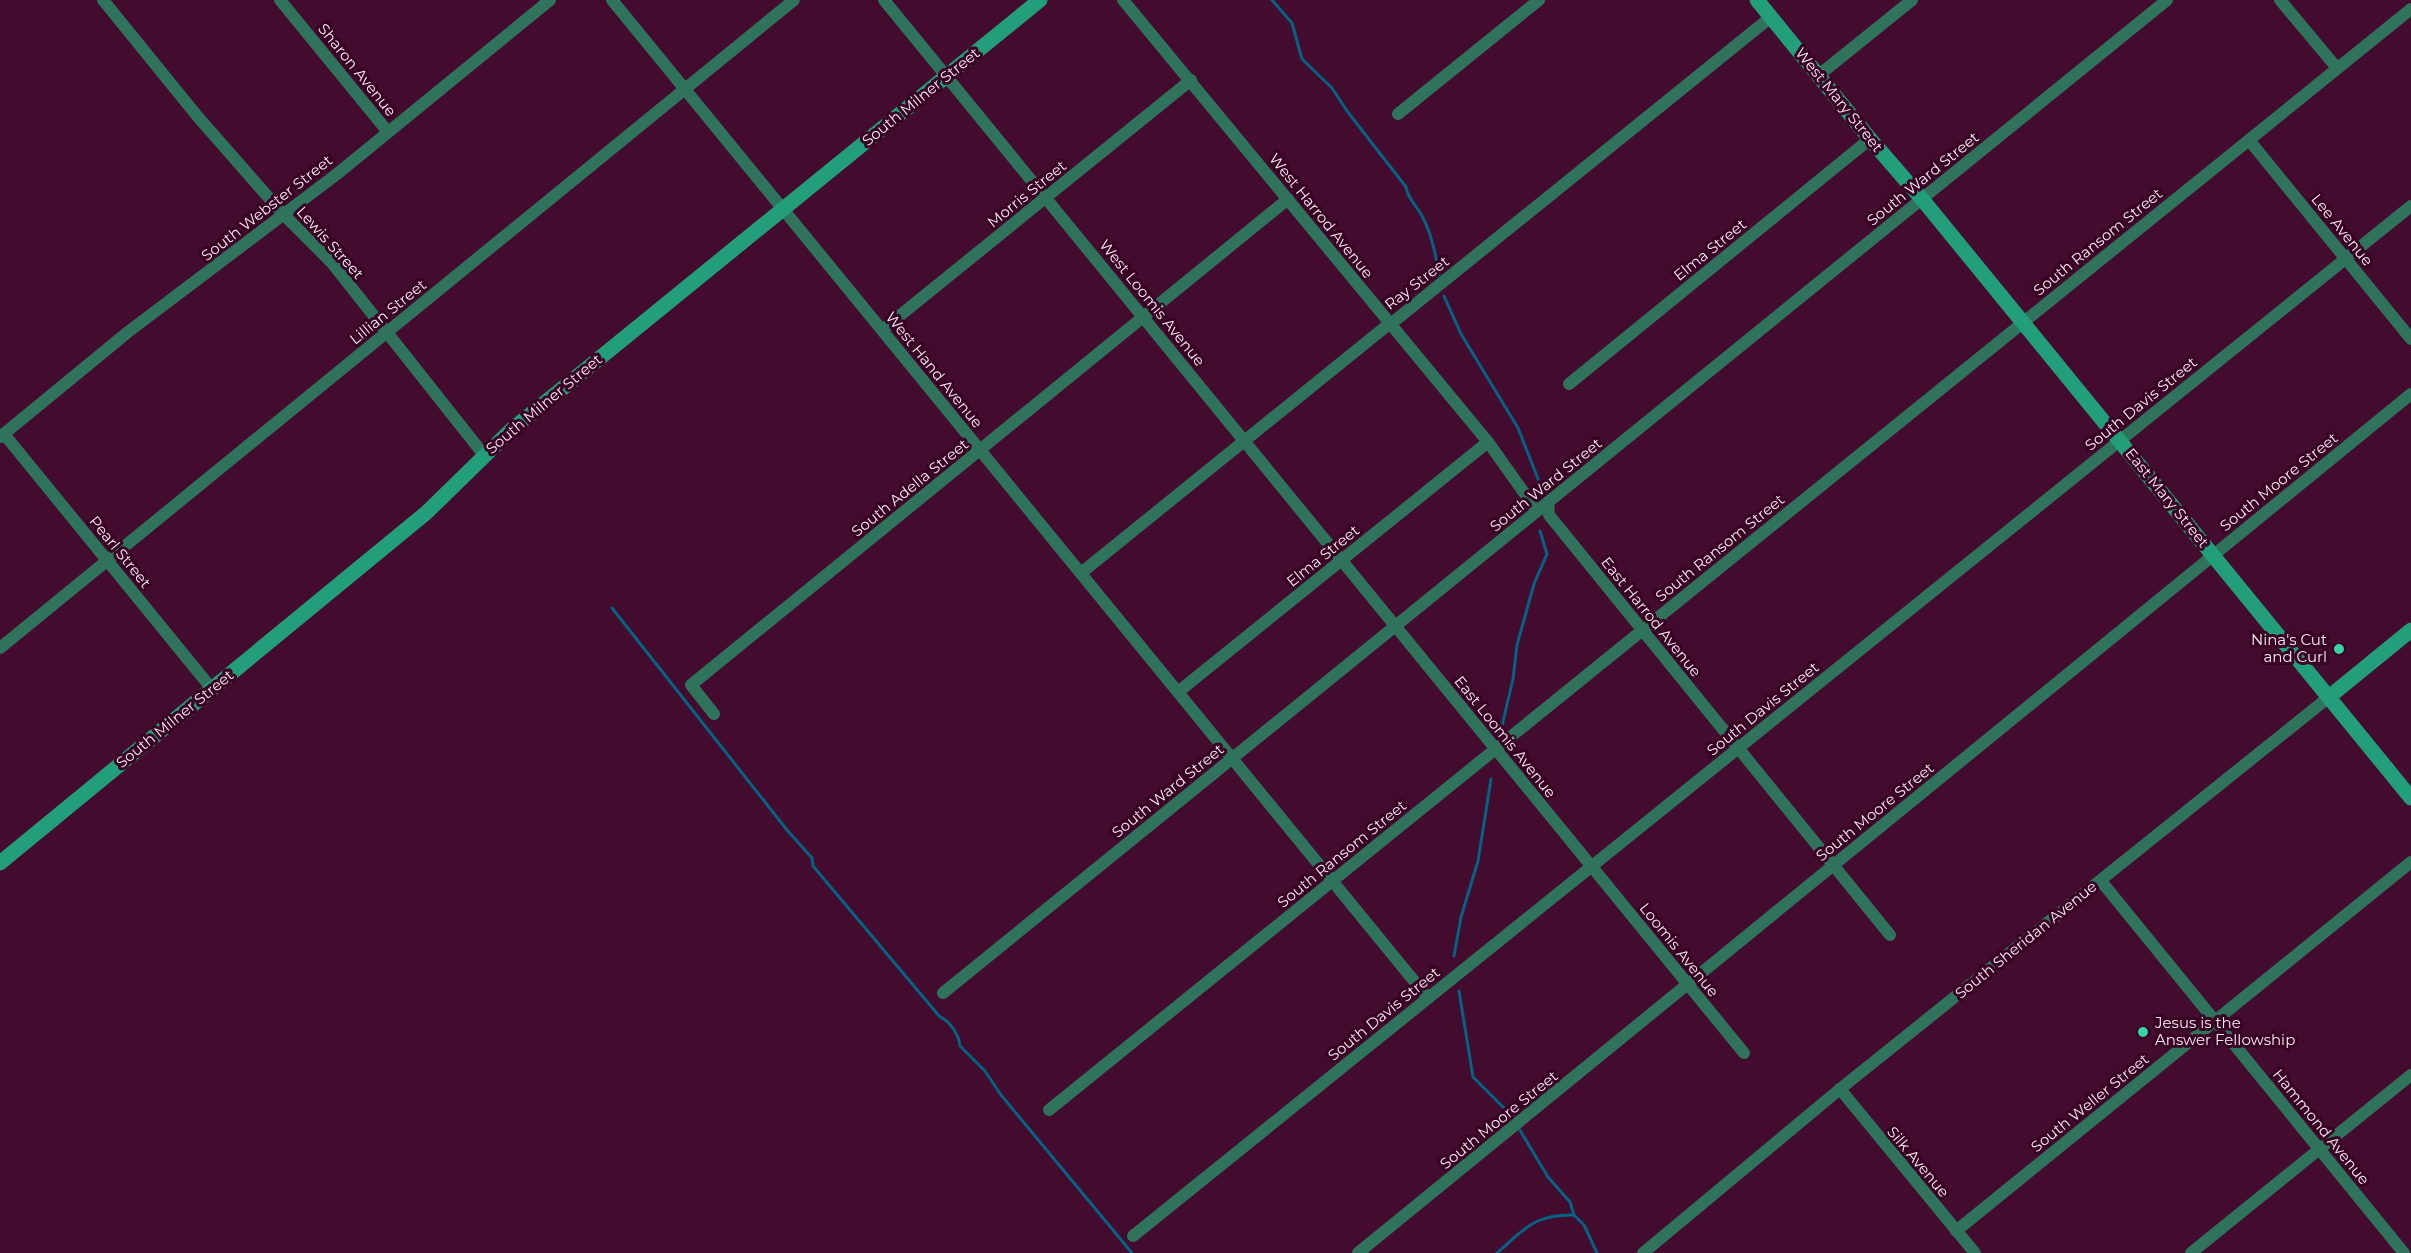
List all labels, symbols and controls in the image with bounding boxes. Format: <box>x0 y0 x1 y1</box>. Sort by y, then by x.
street label: Sharon Avenue <box>314 19 401 120</box>
street label: South Milner Street <box>858 43 983 150</box>
street label: West Mary Street <box>1791 44 1887 156</box>
street label: South Ward Street <box>1863 128 1983 230</box>
street label: West Harrod Avenue <box>1265 149 1378 282</box>
street label: South Webster Street <box>197 150 336 265</box>
street label: Morris Street <box>983 156 1070 231</box>
street label: South Ransom Street <box>2029 184 2166 300</box>
street label: Lee Avenue <box>2308 190 2377 270</box>
street label: Lewis Street <box>293 202 368 283</box>
street label: Elma Street <box>1669 214 1750 285</box>
street label: West Loomis Avenue <box>1095 235 1209 370</box>
street label: Ray Street <box>1381 251 1453 314</box>
street label: Lillian Street <box>345 275 430 348</box>
street label: West Hand Avenue <box>882 308 987 432</box>
street label: South Milner Street <box>482 349 606 458</box>
street label: South Davis Street <box>2081 353 2201 455</box>
street label: South Moore Street <box>2216 428 2341 535</box>
street label: South Ward Street <box>1486 434 1606 536</box>
street label: South Adella Street <box>847 435 972 541</box>
street label: East Mary Street <box>2121 444 2213 551</box>
street label: South Ransom Street <box>1651 490 1788 606</box>
street label: Pearl Street <box>85 512 155 592</box>
street label: Elma Street <box>1282 520 1363 591</box>
street label: East Harrod Avenue <box>1597 553 1706 681</box>
place label: Nina's Cut and Curl <box>2251 630 2327 666</box>
marker: Nina's Cut and Curl <box>2332 642 2346 656</box>
street label: South Davis Street <box>1703 658 1823 760</box>
street label: South Milner Street <box>112 665 237 772</box>
street label: East Loomis Avenue <box>1450 672 1560 802</box>
street label: South Ward Street <box>1108 740 1228 842</box>
street label: South Moore Street <box>1812 758 1937 865</box>
street label: South Ransom Street <box>1273 796 1410 912</box>
street label: South Sheridan Avenue <box>1951 877 2100 1003</box>
street label: Loomis Avenue <box>1636 899 1723 1000</box>
street label: South Davis Street <box>1324 963 1444 1065</box>
place label: Jesus is the Answer Fellowship <box>2154 1013 2295 1049</box>
marker: Jesus is the Answer Fellowship <box>2136 1025 2150 1039</box>
street label: South Weller Street <box>2027 1049 2152 1156</box>
street label: Hammond Avenue <box>2269 1065 2374 1188</box>
street label: South Moore Street <box>1436 1066 1561 1173</box>
street label: Silk Avenue <box>1883 1122 1954 1201</box>

